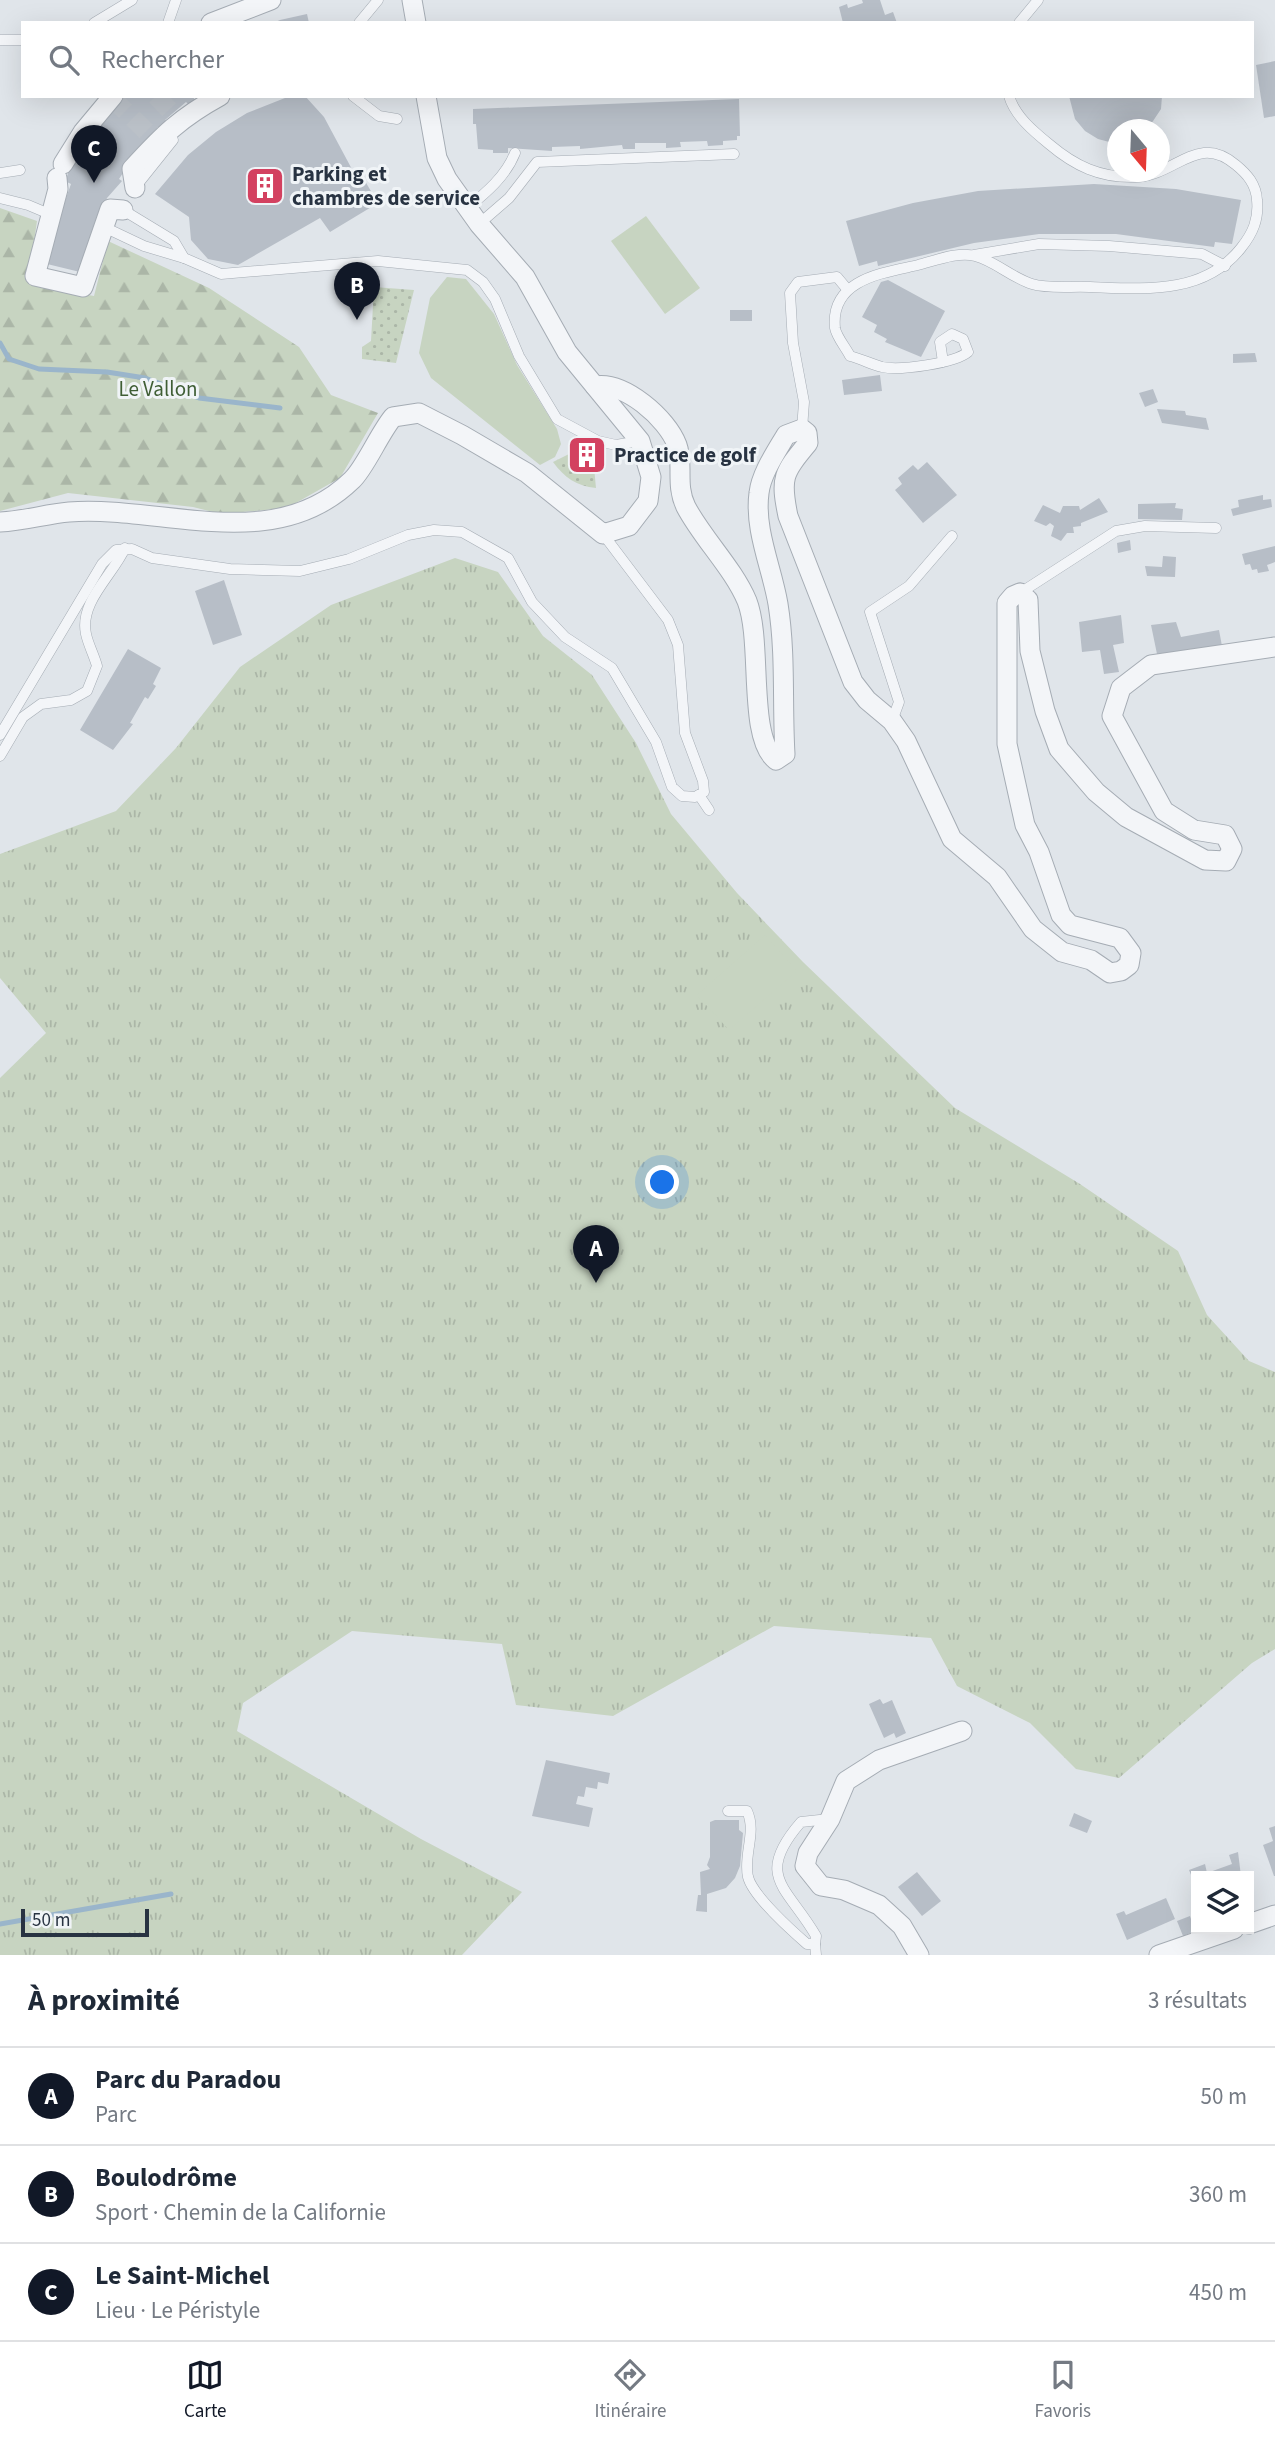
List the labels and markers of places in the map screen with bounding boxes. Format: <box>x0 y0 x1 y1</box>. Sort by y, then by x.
pin: C <box>71 125 117 183</box>
place label: Parking et chambres de service <box>292 159 480 213</box>
building icon: Parking et chambres de service <box>244 165 286 207</box>
pin: B <box>334 262 380 320</box>
building icon: Practice de golf <box>566 434 608 476</box>
place label: Practice de golf <box>614 440 757 470</box>
pin: A <box>573 1225 619 1283</box>

